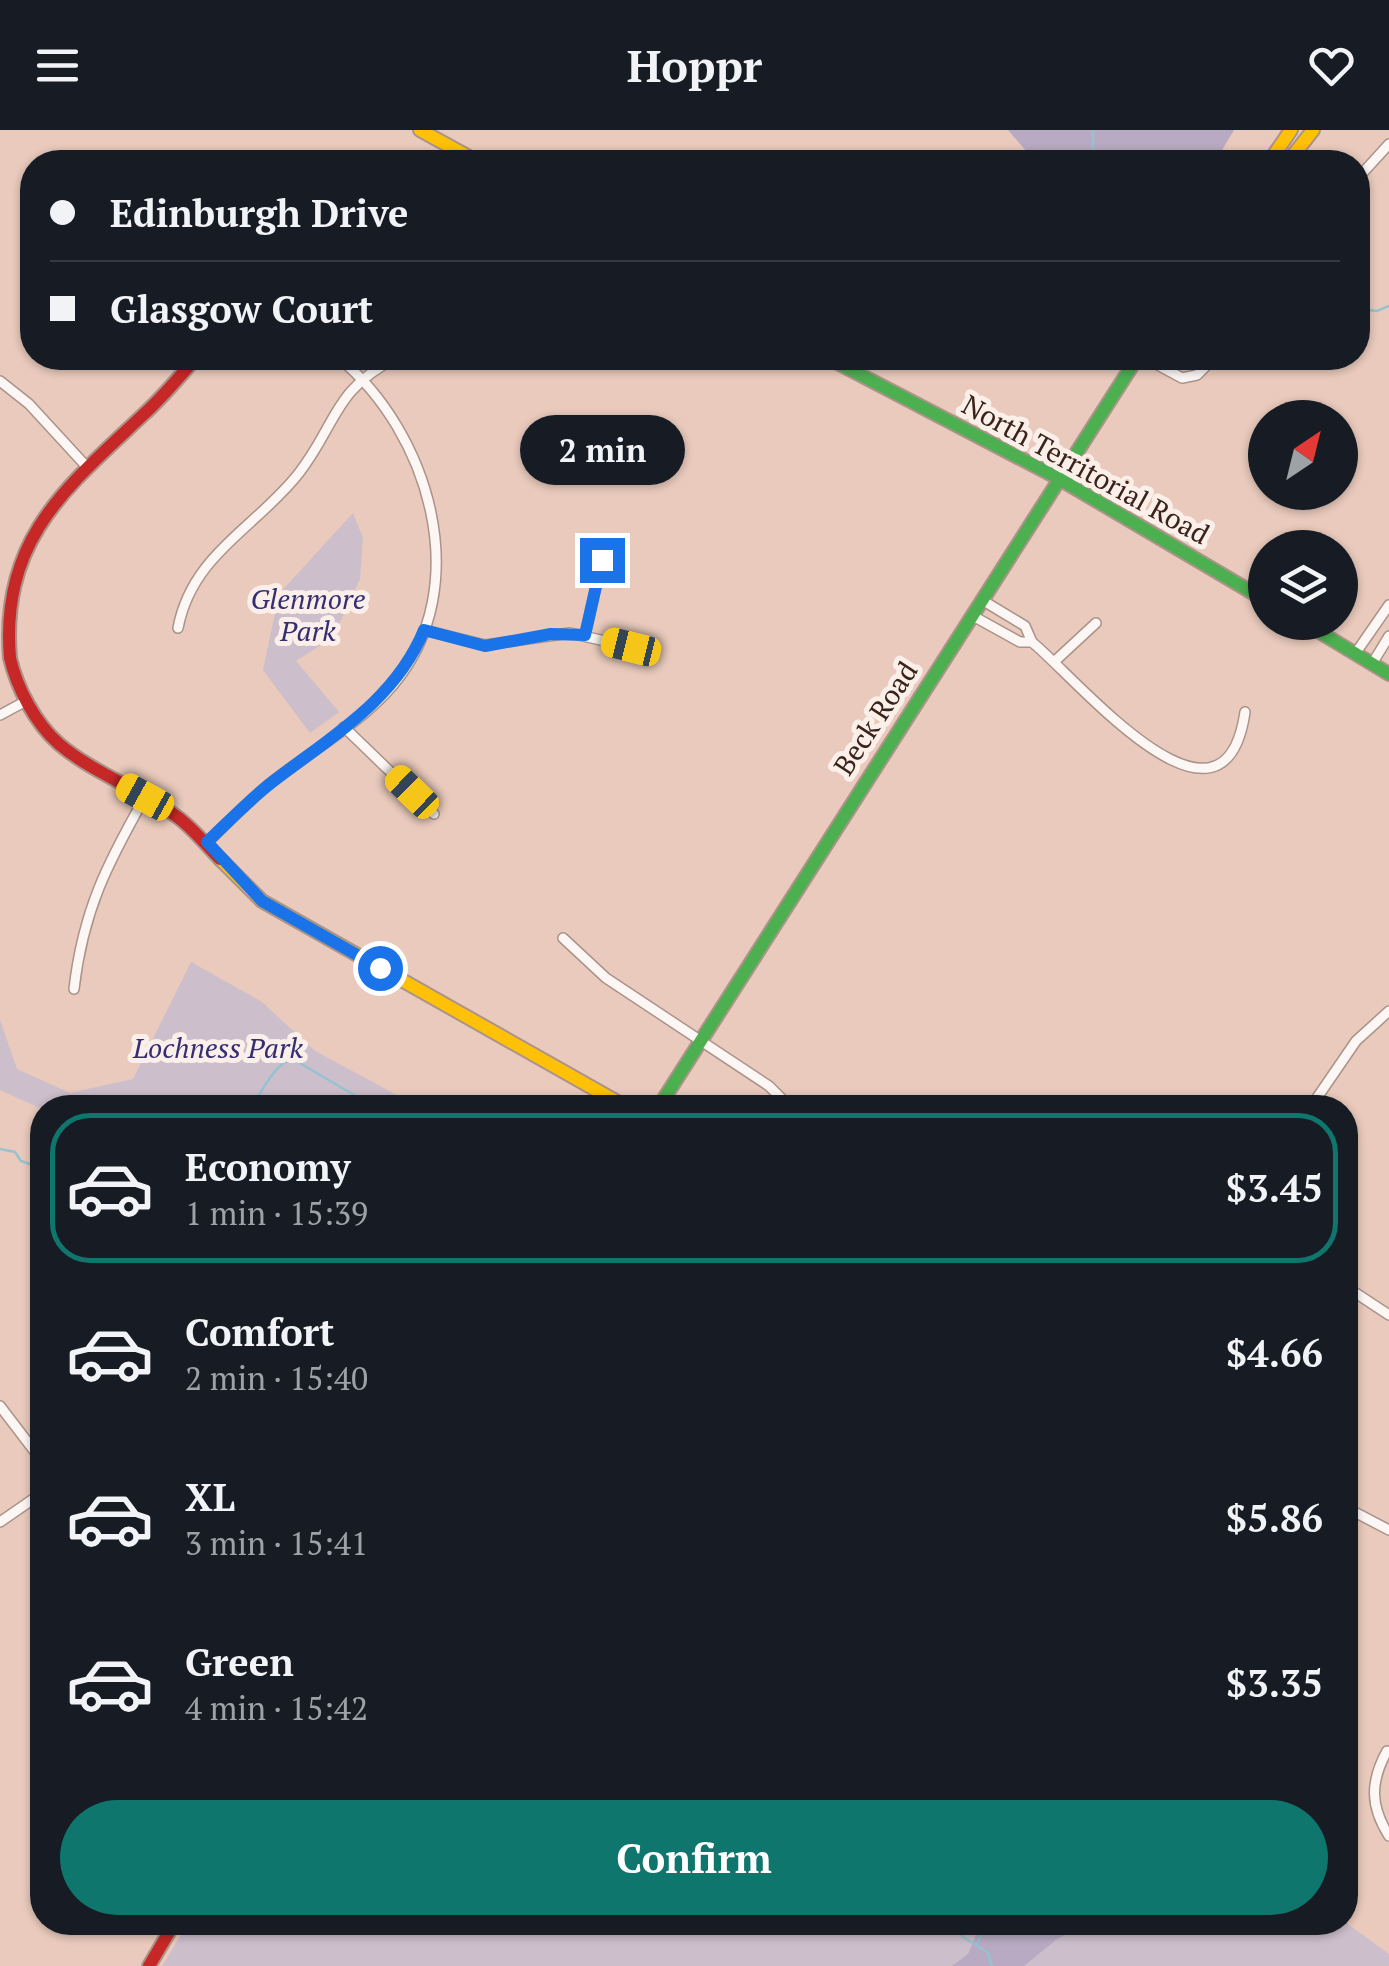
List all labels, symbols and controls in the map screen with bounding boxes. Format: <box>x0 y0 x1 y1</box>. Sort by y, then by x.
text: Hoppr <box>627 35 762 95</box>
icon: menu <box>30 38 85 93</box>
icon: heart <box>1304 38 1359 93</box>
text: Edinburgh Drive <box>110 188 408 238</box>
text: Glasgow Court <box>110 284 373 334</box>
street label: North Territorial Road <box>956 386 1216 552</box>
north arrow <box>1248 400 1358 510</box>
map controls <box>1248 400 1358 640</box>
callout: 2 min <box>520 415 684 485</box>
text: 2 min <box>559 429 646 471</box>
button: layers <box>1248 530 1358 640</box>
route end <box>580 538 625 583</box>
park label: Glenmore Park <box>250 580 366 649</box>
car <box>598 625 664 669</box>
street label: Beck Road <box>825 654 925 782</box>
car <box>380 760 444 824</box>
car <box>111 769 179 825</box>
route start <box>358 946 403 991</box>
park label: Lochness Park <box>132 1029 304 1066</box>
text: Economy <box>185 1142 351 1192</box>
icon: car <box>65 1143 155 1233</box>
text: $3.45 <box>1226 1163 1323 1213</box>
text: 1 min · 15:39 <box>185 1192 368 1234</box>
text: Comfort <box>185 1307 334 1357</box>
icon: car <box>65 1308 155 1398</box>
text: $4.66 <box>1226 1328 1323 1378</box>
text: 2 min · 15:40 <box>185 1357 368 1399</box>
text: XL <box>185 1472 235 1522</box>
icon: car <box>65 1473 155 1563</box>
text: $5.86 <box>1226 1493 1323 1543</box>
text: 3 min · 15:41 <box>185 1522 368 1564</box>
text: Green <box>185 1637 294 1687</box>
icon: car <box>65 1638 155 1728</box>
text: $3.35 <box>1226 1658 1323 1708</box>
text: 4 min · 15:42 <box>185 1687 368 1729</box>
button: Confirm <box>60 1800 1328 1915</box>

